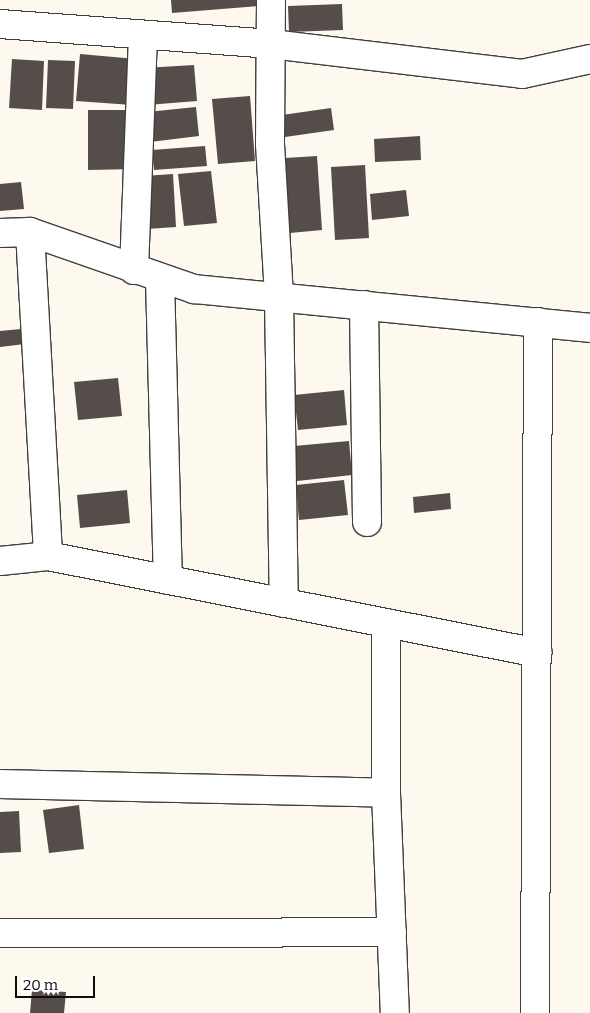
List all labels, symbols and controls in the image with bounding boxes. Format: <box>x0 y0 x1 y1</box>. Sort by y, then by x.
scale bar <box>18 966 98 998</box>
text: 20 m <box>23 976 58 994</box>

